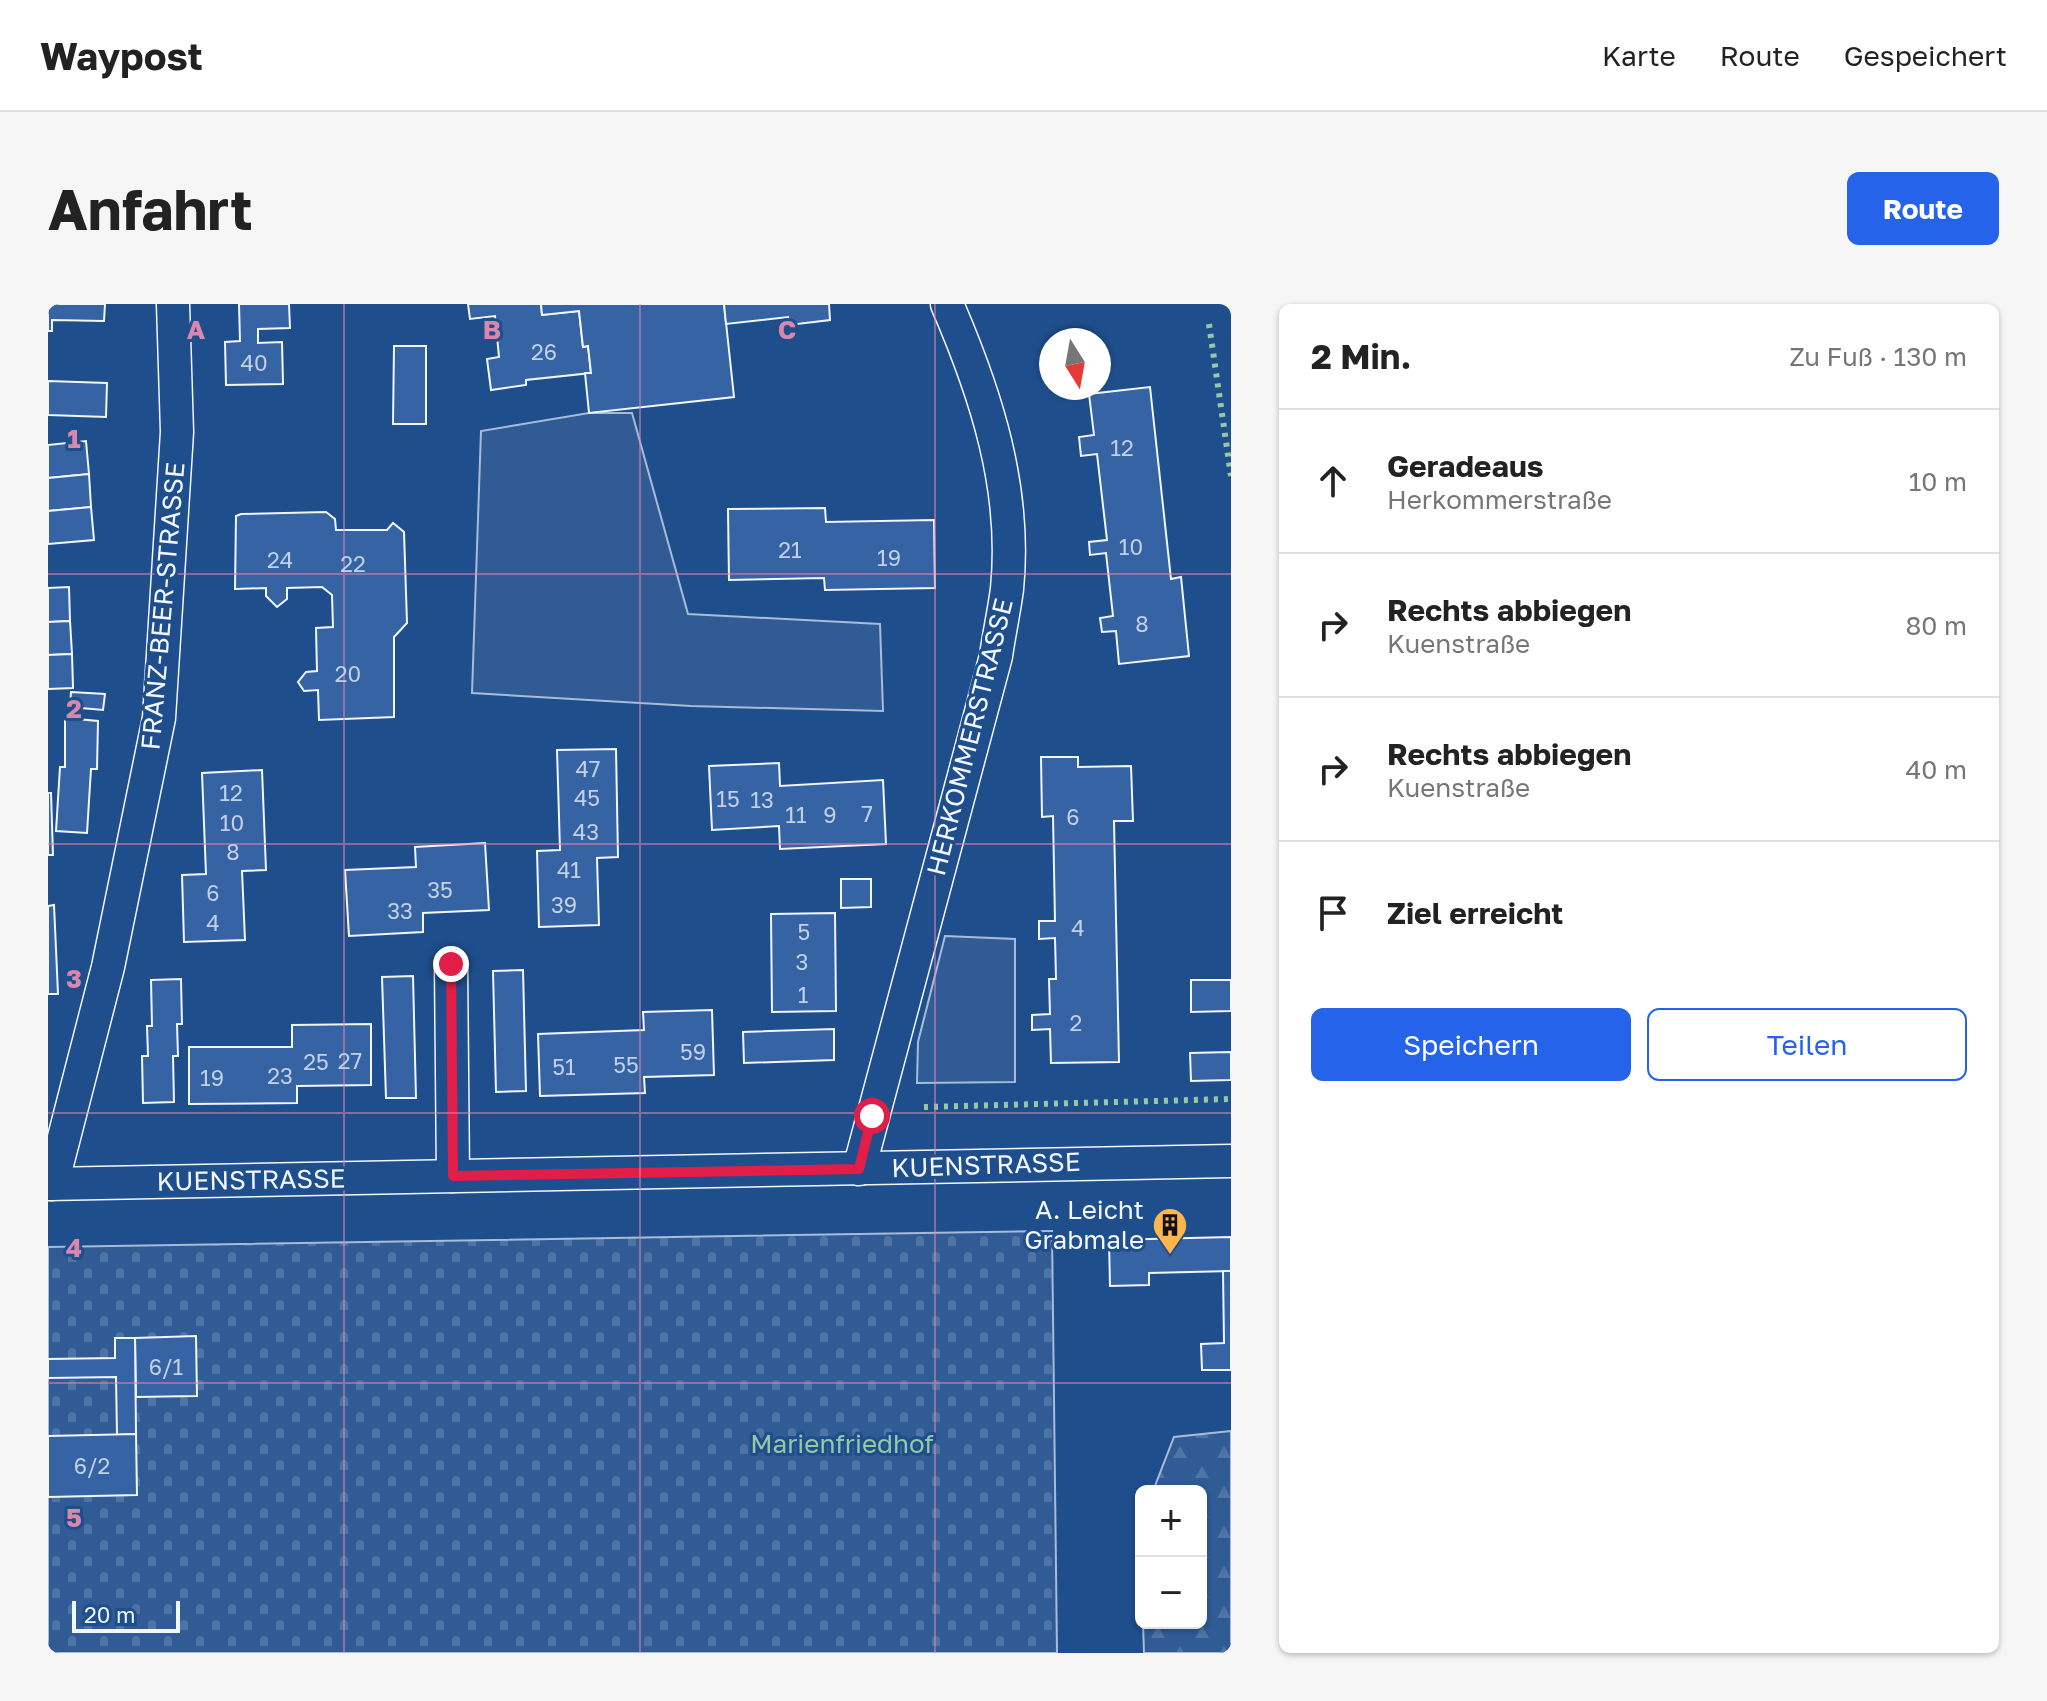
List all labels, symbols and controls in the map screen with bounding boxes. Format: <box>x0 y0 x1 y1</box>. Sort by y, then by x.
text: Waypost <box>40 33 203 78</box>
text: Karte <box>1602 39 1676 72</box>
text: Route <box>1720 39 1800 72</box>
text: Gespeichert <box>1844 39 2007 72</box>
button: Route <box>1847 172 1999 245</box>
text: Anfahrt <box>48 175 253 242</box>
text: A <box>187 314 206 345</box>
text: B <box>483 314 501 345</box>
text: C <box>778 314 796 345</box>
north arrow <box>1039 328 1111 400</box>
text: 2 Min. <box>1311 336 1411 376</box>
house number: 26 <box>531 338 557 365</box>
text: Zu Fuß · 130 m <box>1789 341 1967 372</box>
house number: 40 <box>240 349 268 376</box>
text: 1 <box>67 423 81 454</box>
house number: 12 <box>1110 434 1134 461</box>
text: Geradeaus <box>1387 448 1544 484</box>
icon: ahead <box>1311 459 1355 503</box>
street label: FRANZ-BEER-STRASSE <box>134 461 191 751</box>
text: 10 m <box>1909 466 1967 497</box>
text: Herkommerstraße <box>1387 484 1612 515</box>
house number: 10 <box>1119 533 1143 560</box>
house number: 21 <box>778 536 802 563</box>
house number: 19 <box>877 544 901 571</box>
house number: 24 <box>267 546 293 573</box>
house number: 22 <box>340 550 366 577</box>
text: Rechts abbiegen <box>1387 592 1631 628</box>
street label: HERKOMMERSTRASSE <box>920 595 1019 879</box>
icon: right <box>1311 603 1355 647</box>
house number: 8 <box>1135 610 1149 637</box>
text: 80 m <box>1906 610 1967 641</box>
text: Kuenstraße <box>1387 628 1530 659</box>
house number: 20 <box>335 660 361 687</box>
text: 2 <box>66 693 82 724</box>
text: Rechts abbiegen <box>1387 736 1631 772</box>
icon: right <box>1311 747 1355 791</box>
text: 40 m <box>1906 754 1967 785</box>
house number: 47 <box>575 755 601 782</box>
text: Kuenstraße <box>1387 772 1530 803</box>
house number: 12 <box>219 779 243 806</box>
house number: 45 <box>574 784 600 811</box>
house number: 15 <box>716 785 740 812</box>
house number: 13 <box>750 786 774 813</box>
house number: 7 <box>861 800 873 827</box>
house number: 11 <box>785 801 807 828</box>
house number: 9 <box>823 801 837 828</box>
house number: 6 <box>1066 803 1080 830</box>
house number: 10 <box>220 809 244 836</box>
house number: 43 <box>573 818 599 845</box>
house number: 8 <box>226 838 240 865</box>
house number: 41 <box>557 856 581 883</box>
house number: 35 <box>427 876 453 903</box>
house number: 6 <box>206 879 220 906</box>
house number: 39 <box>551 891 577 918</box>
icon: arrive <box>1311 891 1355 935</box>
text: Ziel erreicht <box>1387 895 1563 931</box>
house number: 33 <box>387 897 413 924</box>
house number: 4 <box>206 909 220 936</box>
house number: 4 <box>1071 914 1085 941</box>
house number: 5 <box>798 918 810 945</box>
route end <box>433 946 469 982</box>
house number: 3 <box>796 948 808 975</box>
text: 3 <box>66 963 82 994</box>
house number: 1 <box>798 981 809 1008</box>
button: Speichern <box>1311 1008 1631 1081</box>
button: Teilen <box>1647 1008 1967 1081</box>
house number: 2 <box>1070 1009 1082 1036</box>
house number: 59 <box>680 1038 706 1065</box>
house number: 27 <box>338 1047 362 1074</box>
house number: 25 <box>303 1048 329 1075</box>
house number: 55 <box>613 1051 639 1078</box>
house number: 51 <box>552 1053 576 1080</box>
house number: 23 <box>267 1062 293 1089</box>
house number: 19 <box>200 1064 224 1091</box>
route start <box>854 1098 890 1134</box>
street label: KUENSTRASSE <box>891 1146 1081 1183</box>
street label: KUENSTRASSE <box>156 1162 346 1197</box>
place label: A. Leicht Grabmale <box>1024 1194 1144 1255</box>
building icon: A. Leicht Grabmale <box>1151 1206 1189 1256</box>
text: 4 <box>66 1232 82 1263</box>
house number: 6/1 <box>149 1353 184 1380</box>
park label: Marienfriedhof <box>750 1428 934 1459</box>
house number: 6/2 <box>74 1452 110 1479</box>
map controls <box>1135 1485 1207 1629</box>
button: + <box>1135 1485 1207 1557</box>
text: 5 <box>66 1502 82 1533</box>
button: − <box>1135 1557 1207 1629</box>
scale bar <box>72 1597 180 1633</box>
text: 20 m <box>84 1601 135 1628</box>

